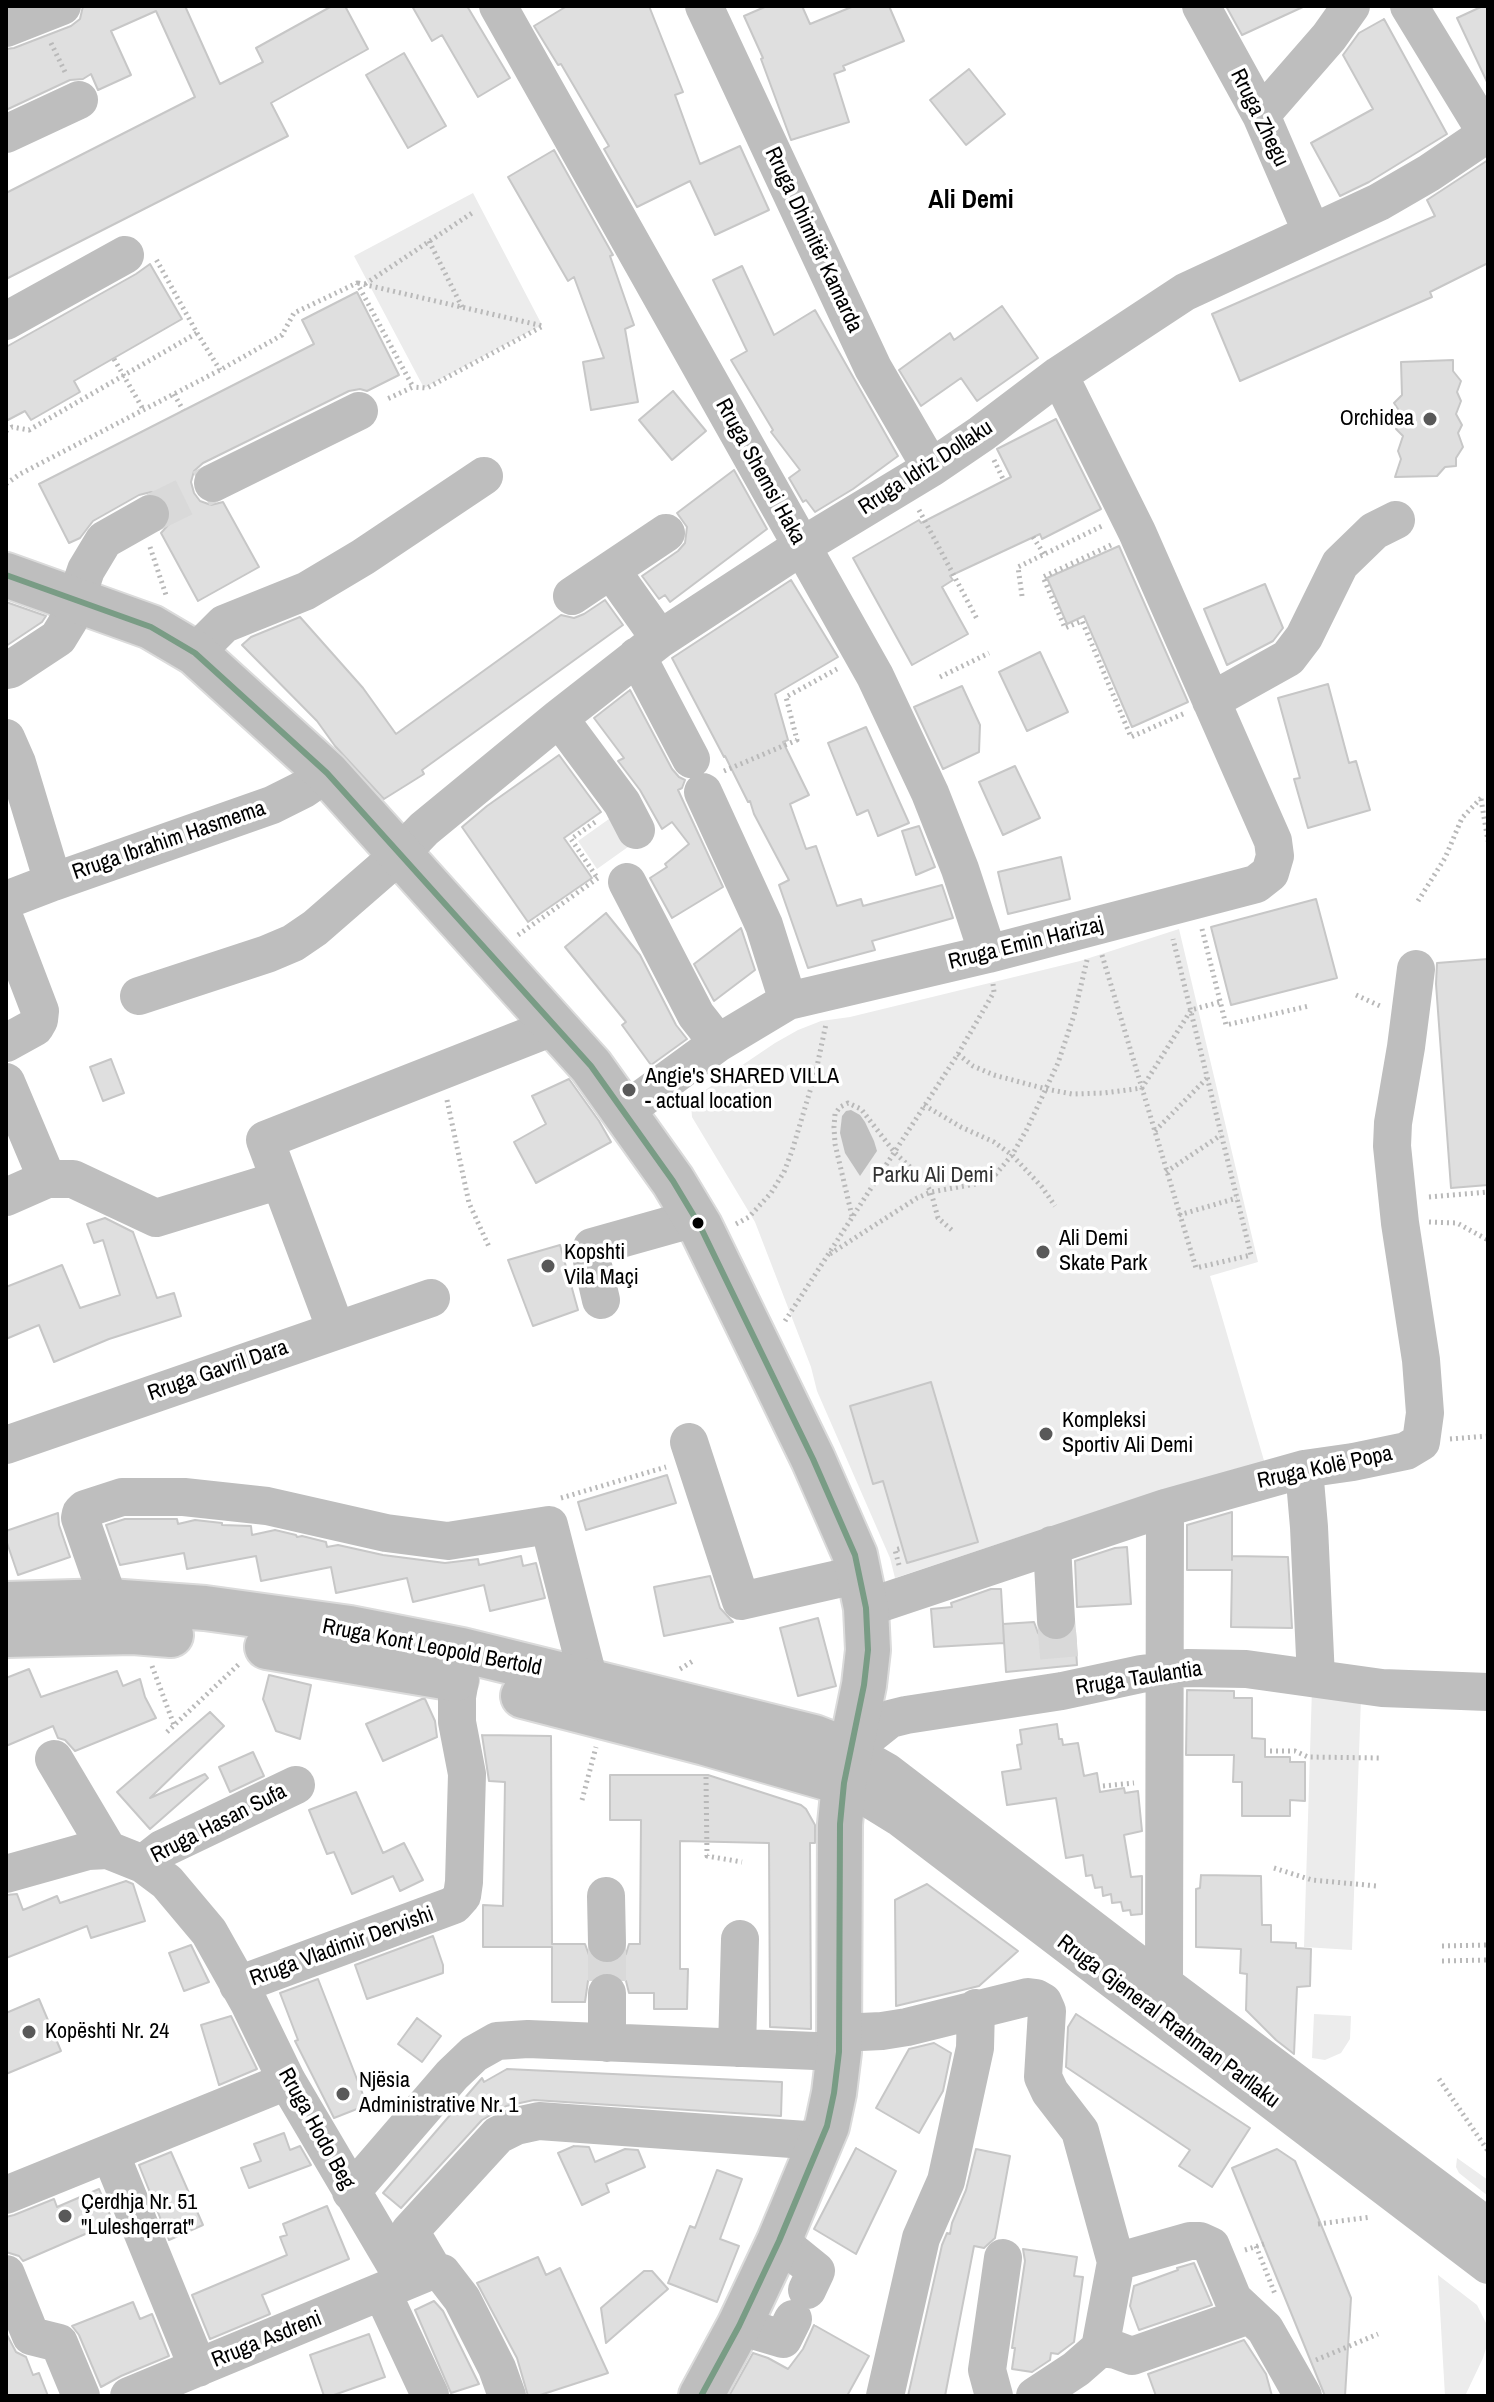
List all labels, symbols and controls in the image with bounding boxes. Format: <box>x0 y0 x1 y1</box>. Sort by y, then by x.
street label: Rruga Zhegu <box>1224 65 1294 171</box>
street label: Rruga Dhimitër Kamarda <box>758 143 868 337</box>
district label: Ali Demi <box>928 185 1014 217</box>
street label: Rruga Shemsi Haka <box>709 395 811 549</box>
place label: Orchidea <box>1340 406 1414 432</box>
marker: Orchidea <box>1421 410 1439 428</box>
street label: Rruga Idriz Dollaku <box>854 415 998 521</box>
street label: Rruga Ibrahim Hasmema <box>69 796 269 886</box>
street label: Rruga Emin Harizaj <box>946 912 1106 976</box>
place label: Angie's SHARED VILLA - actual location <box>645 1064 839 1116</box>
marker: Angie's SHARED VILLA - actual location <box>620 1081 638 1099</box>
park label: Parku Ali Demi <box>872 1163 994 1189</box>
unlabelled marker <box>690 1215 706 1231</box>
place label: Ali Demi Skate Park <box>1059 1226 1147 1278</box>
place label: Kopshti Vila Maçi <box>564 1240 639 1292</box>
marker: Ali Demi Skate Park <box>1034 1243 1052 1261</box>
marker: Kopshti Vila Maçi <box>539 1257 557 1275</box>
street label: Rruga Gavril Dara <box>145 1335 291 1407</box>
place label: Kompleksi Sportiv Ali Demi <box>1062 1408 1193 1460</box>
marker: Kompleksi Sportiv Ali Demi <box>1037 1425 1055 1443</box>
street label: Rruga Kolë Popa <box>1255 1441 1395 1495</box>
street label: Rruga Kont Leopold Bertold <box>320 1614 544 1682</box>
street label: Rruga Taulantia <box>1074 1656 1204 1702</box>
street label: Rruga Hasan Sufa <box>147 1779 291 1869</box>
street label: Rruga Vladimir Dervishi <box>247 1902 437 1992</box>
street label: Rruga Gjeneral Rrahman Parllaku <box>1052 1930 1284 2114</box>
place label: Kopështi Nr. 24 <box>45 2019 169 2045</box>
marker: Kopështi Nr. 24 <box>20 2023 38 2041</box>
street label: Rruga Hodo Beg <box>272 2064 360 2194</box>
place label: Njësia Administrative Nr. 1 <box>359 2068 518 2120</box>
marker: Njësia Administrative Nr. 1 <box>334 2085 352 2103</box>
place label: Çerdhja Nr. 51 "Luleshqerrat" <box>81 2190 197 2242</box>
marker: Çerdhja Nr. 51 "Luleshqerrat" <box>56 2207 74 2225</box>
street label: Rruga Asdreni <box>208 2306 326 2374</box>

